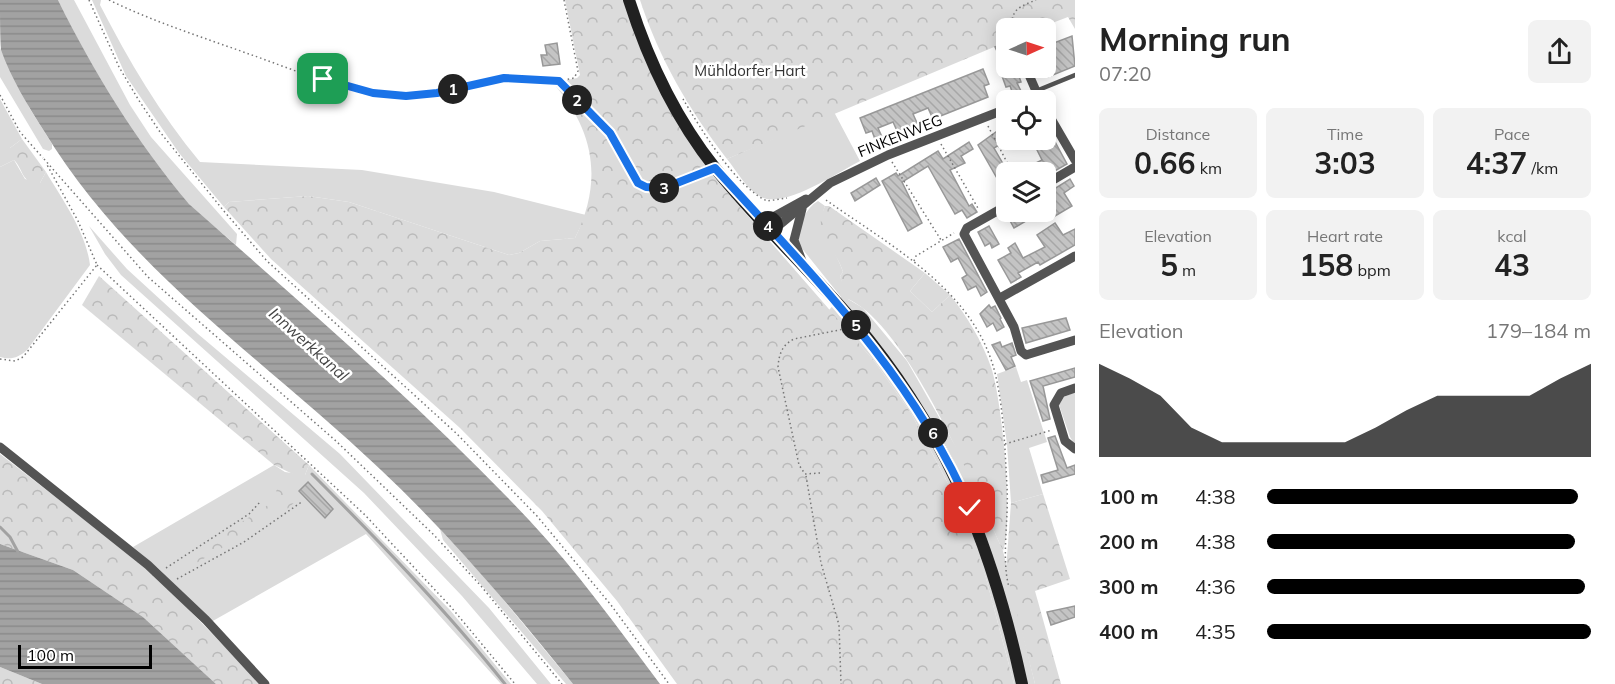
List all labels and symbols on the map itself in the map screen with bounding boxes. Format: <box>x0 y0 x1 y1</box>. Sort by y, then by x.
north arrow <box>996 18 1056 78</box>
pin <box>297 53 348 104</box>
park label: Mühldorfer Hart <box>694 61 806 80</box>
pin: 1 <box>438 74 468 104</box>
pin: 2 <box>562 85 592 115</box>
street label: FINKENWEG <box>855 110 945 161</box>
pin: 3 <box>649 173 679 203</box>
pin: 4 <box>753 211 783 241</box>
water label: Innwerkkanal <box>265 303 353 385</box>
pin: 5 <box>841 310 871 340</box>
pin: 6 <box>918 418 948 448</box>
pin <box>944 482 995 533</box>
scale bar <box>18 642 152 670</box>

